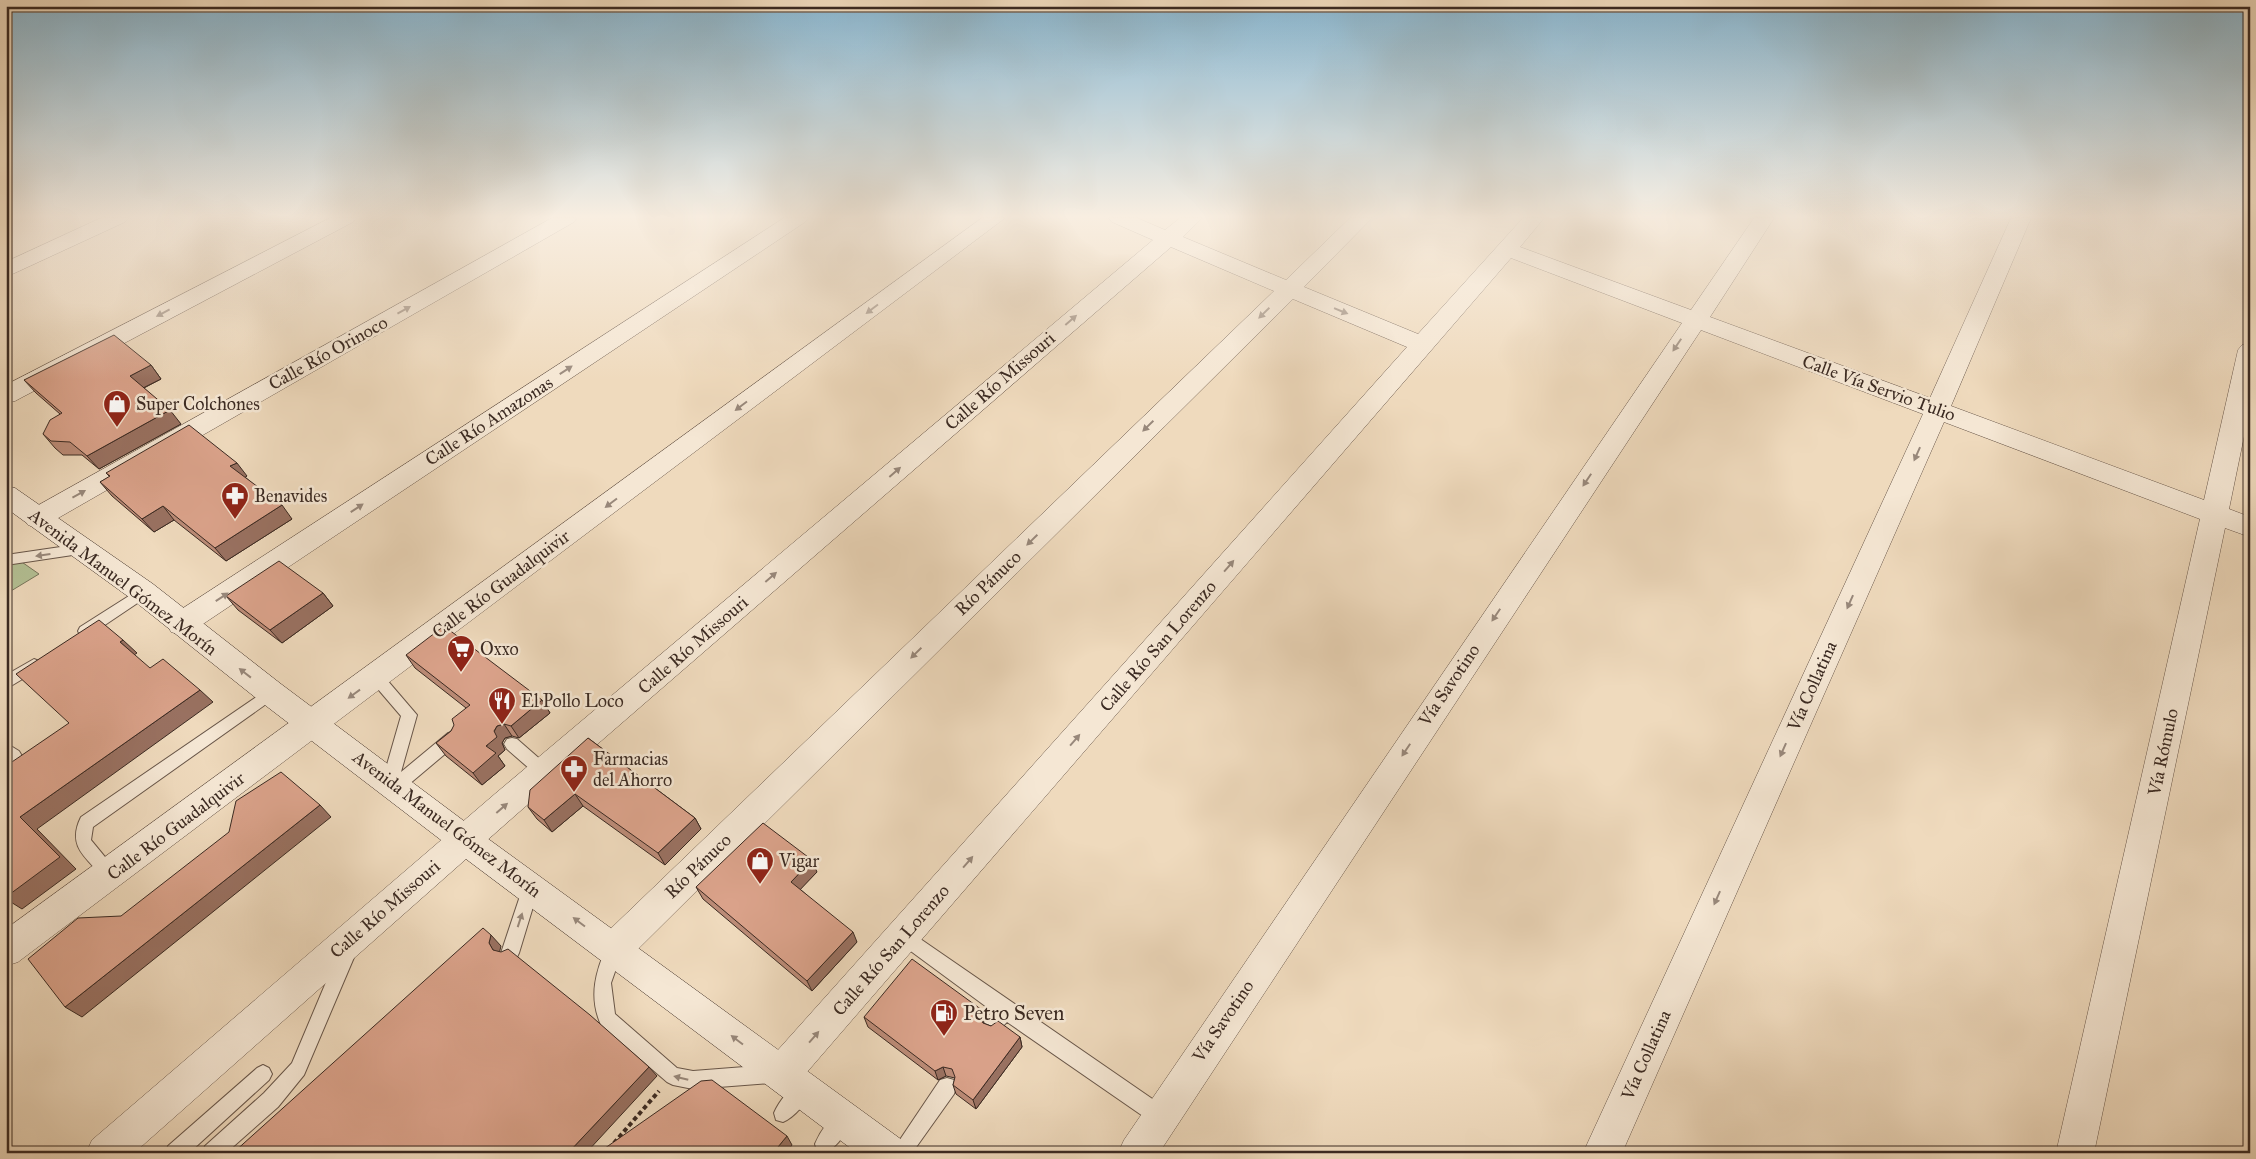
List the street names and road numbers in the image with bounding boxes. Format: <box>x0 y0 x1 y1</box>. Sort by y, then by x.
street label: Calle Río Orinoco <box>265 311 391 395</box>
street label: Calle Río Missouri <box>940 327 1060 435</box>
street label: Calle Vía Servio Tulio <box>1799 350 1959 426</box>
street label: Calle Río Amazonas <box>421 372 557 470</box>
street label: Avenida Manuel Gómez Morín <box>24 503 222 660</box>
street label: Calle Río Guadalquivir <box>428 525 575 644</box>
street label: Río Pánuco <box>950 546 1026 620</box>
street label: Calle Río San Lorenzo <box>1095 576 1221 716</box>
street label: Calle Río Missouri <box>633 591 753 699</box>
street label: Vía Collatina <box>1782 637 1842 735</box>
street label: Vía Savotino <box>1413 640 1484 731</box>
street label: Vía Rómulo <box>2143 706 2183 799</box>
street label: Avenida Manuel Gómez Morín <box>348 745 546 902</box>
street label: Calle Río Guadalquivir <box>103 767 250 886</box>
street label: Río Pánuco <box>660 829 736 903</box>
street label: Calle Río Missouri <box>325 855 445 963</box>
street label: Calle Río San Lorenzo <box>828 880 954 1020</box>
street label: Vía Savotino <box>1187 976 1258 1067</box>
street label: Vía Collatina <box>1616 1006 1676 1104</box>

